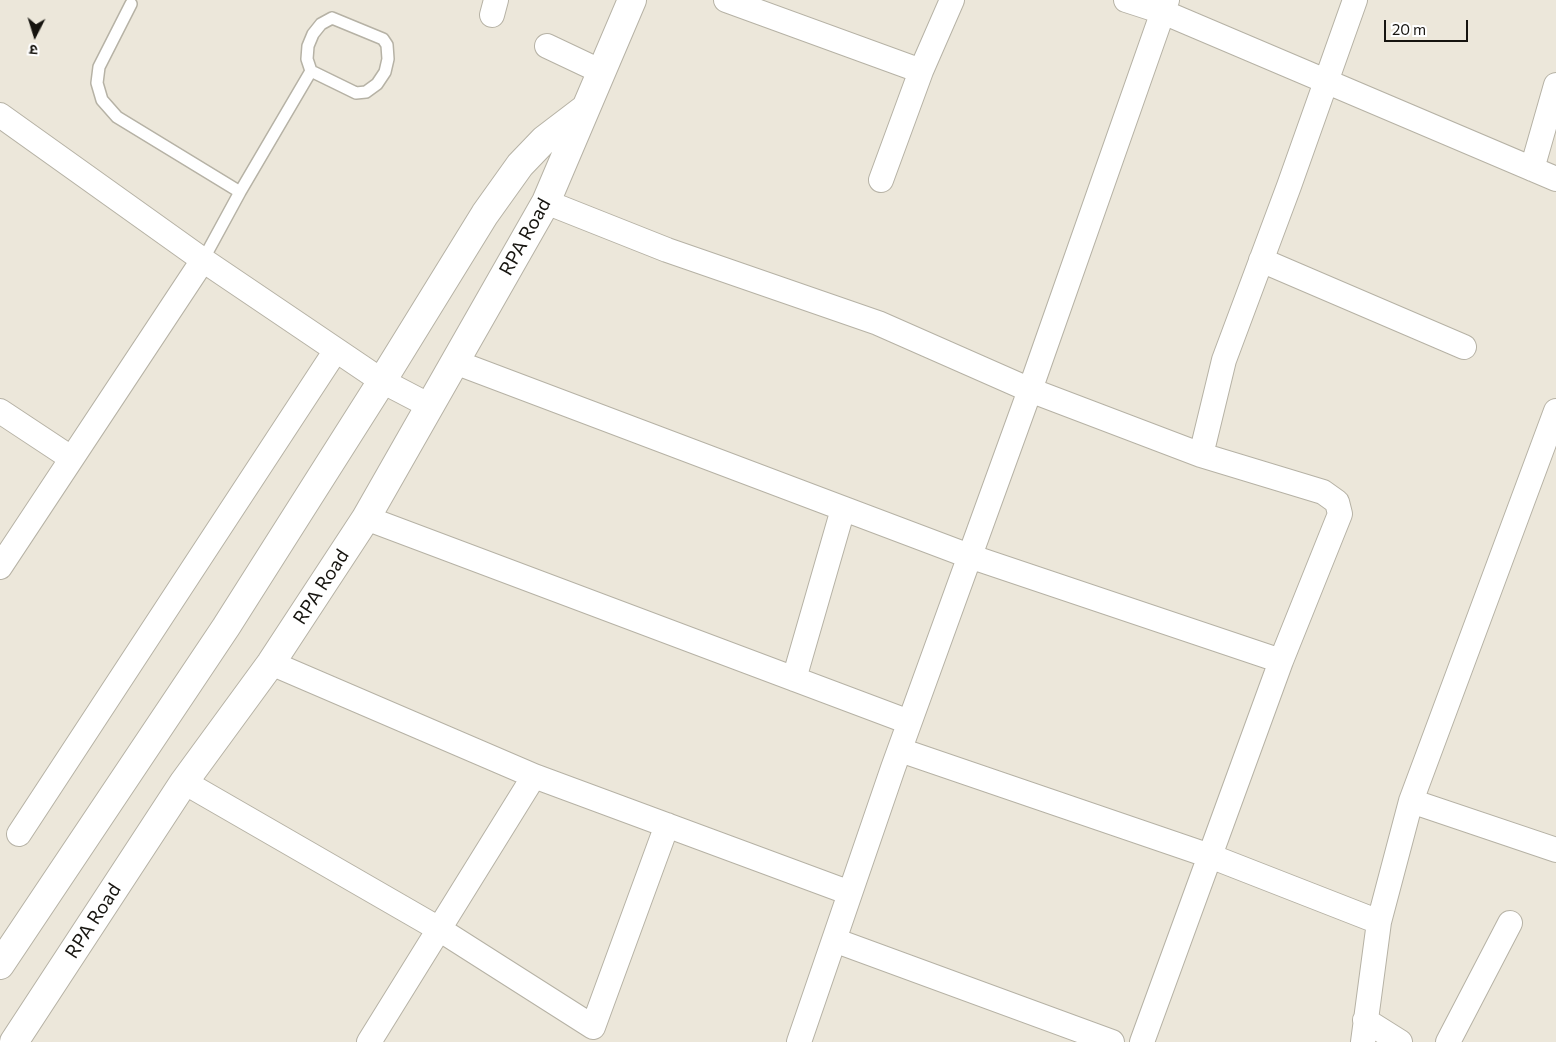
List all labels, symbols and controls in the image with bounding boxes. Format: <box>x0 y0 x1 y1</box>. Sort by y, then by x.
north arrow <box>10 10 60 60</box>
scale bar <box>1386 10 1470 42</box>
text: 20 m <box>1392 20 1426 38</box>
text: उ <box>29 42 38 59</box>
street label: RPA Road <box>494 194 556 280</box>
street label: RPA Road <box>288 545 354 629</box>
street label: RPA Road <box>60 879 126 963</box>

